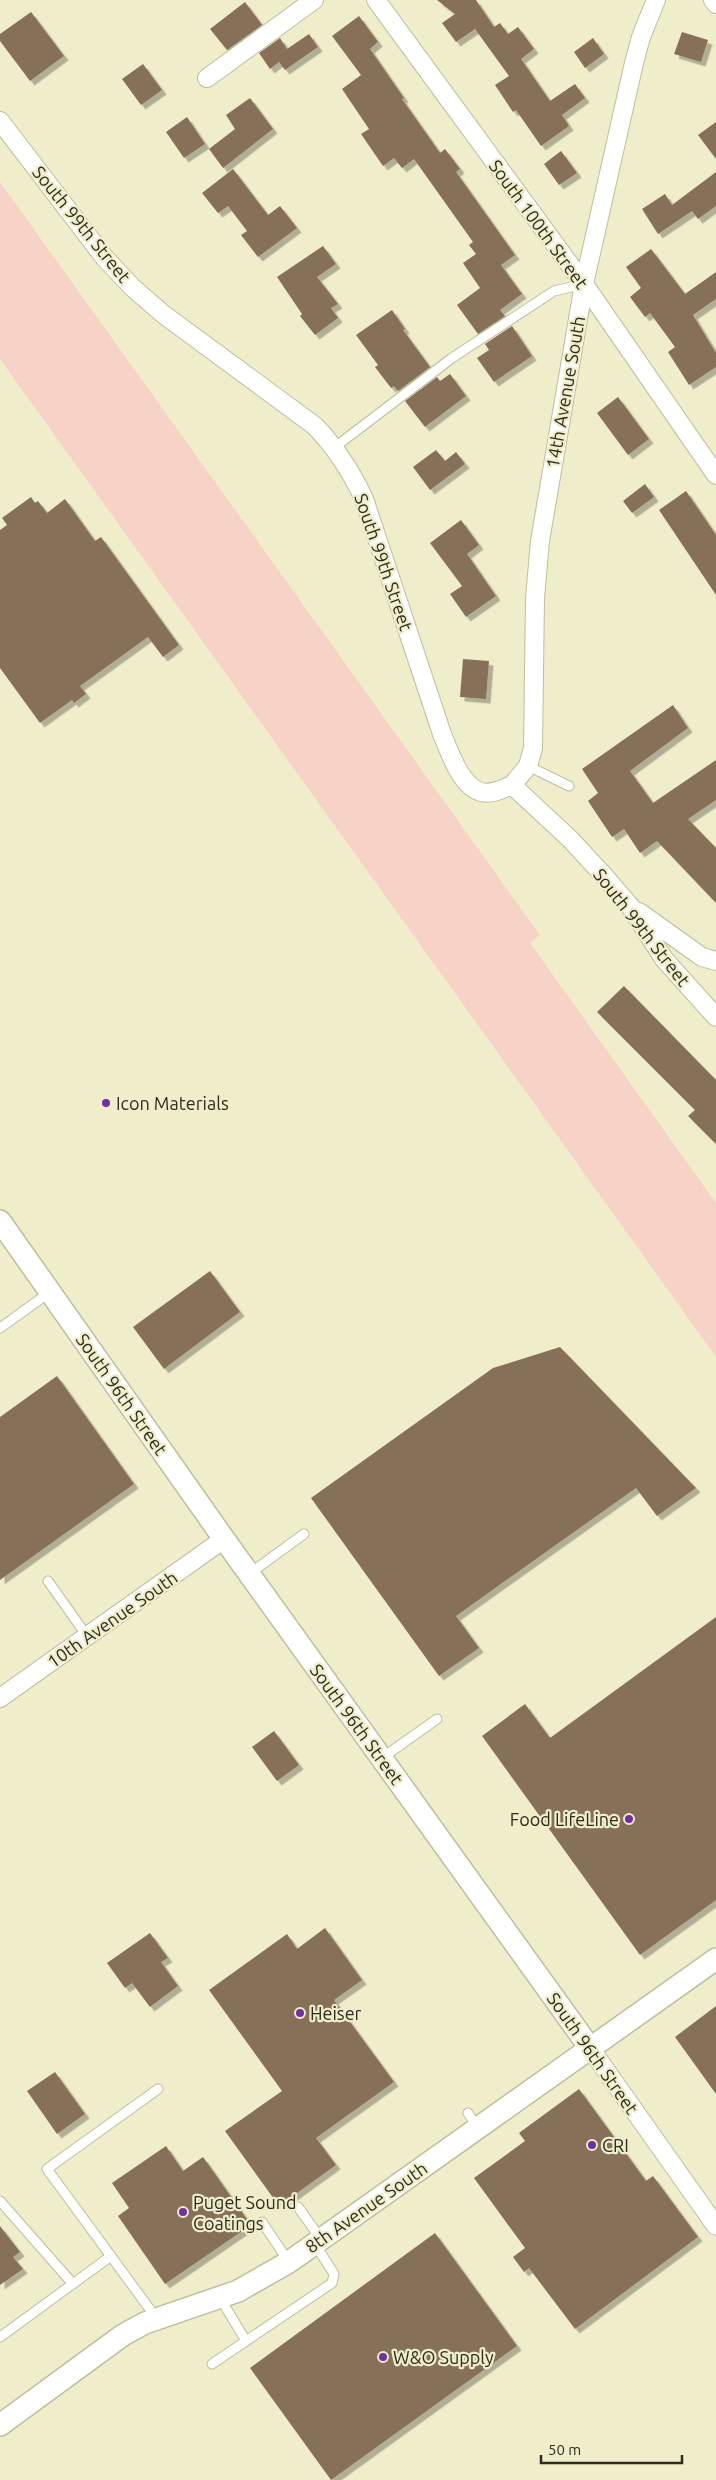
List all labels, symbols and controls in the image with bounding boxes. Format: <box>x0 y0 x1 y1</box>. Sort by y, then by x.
street label: South 100th Street <box>486 156 592 292</box>
street label: South 99th Street <box>29 162 135 286</box>
street label: 14th Avenue South <box>542 314 588 470</box>
street label: South 99th Street <box>351 491 417 633</box>
street label: South 99th Street <box>590 864 694 990</box>
place label: Icon Materials <box>116 1093 229 1113</box>
marker: Icon Materials <box>100 1097 112 1109</box>
street label: South 96th Street <box>73 1329 171 1459</box>
street label: 10th Avenue South <box>43 1567 181 1671</box>
street label: South 96th Street <box>307 1660 407 1788</box>
place label: Food LifeLine <box>510 1809 619 1829</box>
marker: Food LifeLine <box>623 1813 635 1825</box>
street label: South 96th Street <box>544 1988 642 2118</box>
place label: Heiser <box>310 2003 362 2023</box>
marker: Heiser <box>294 2007 306 2019</box>
place label: CRI <box>602 2135 629 2155</box>
marker: CRI <box>586 2139 598 2151</box>
street label: 8th Avenue South <box>301 2158 431 2256</box>
place label: Puget Sound Coatings <box>193 2192 297 2233</box>
marker: Puget Sound Coatings <box>177 2206 189 2218</box>
place label: W&O Supply <box>393 2347 494 2367</box>
marker: W&O Supply <box>377 2351 389 2363</box>
scale bar <box>541 2432 682 2464</box>
text: 50 m <box>548 2441 581 2458</box>

